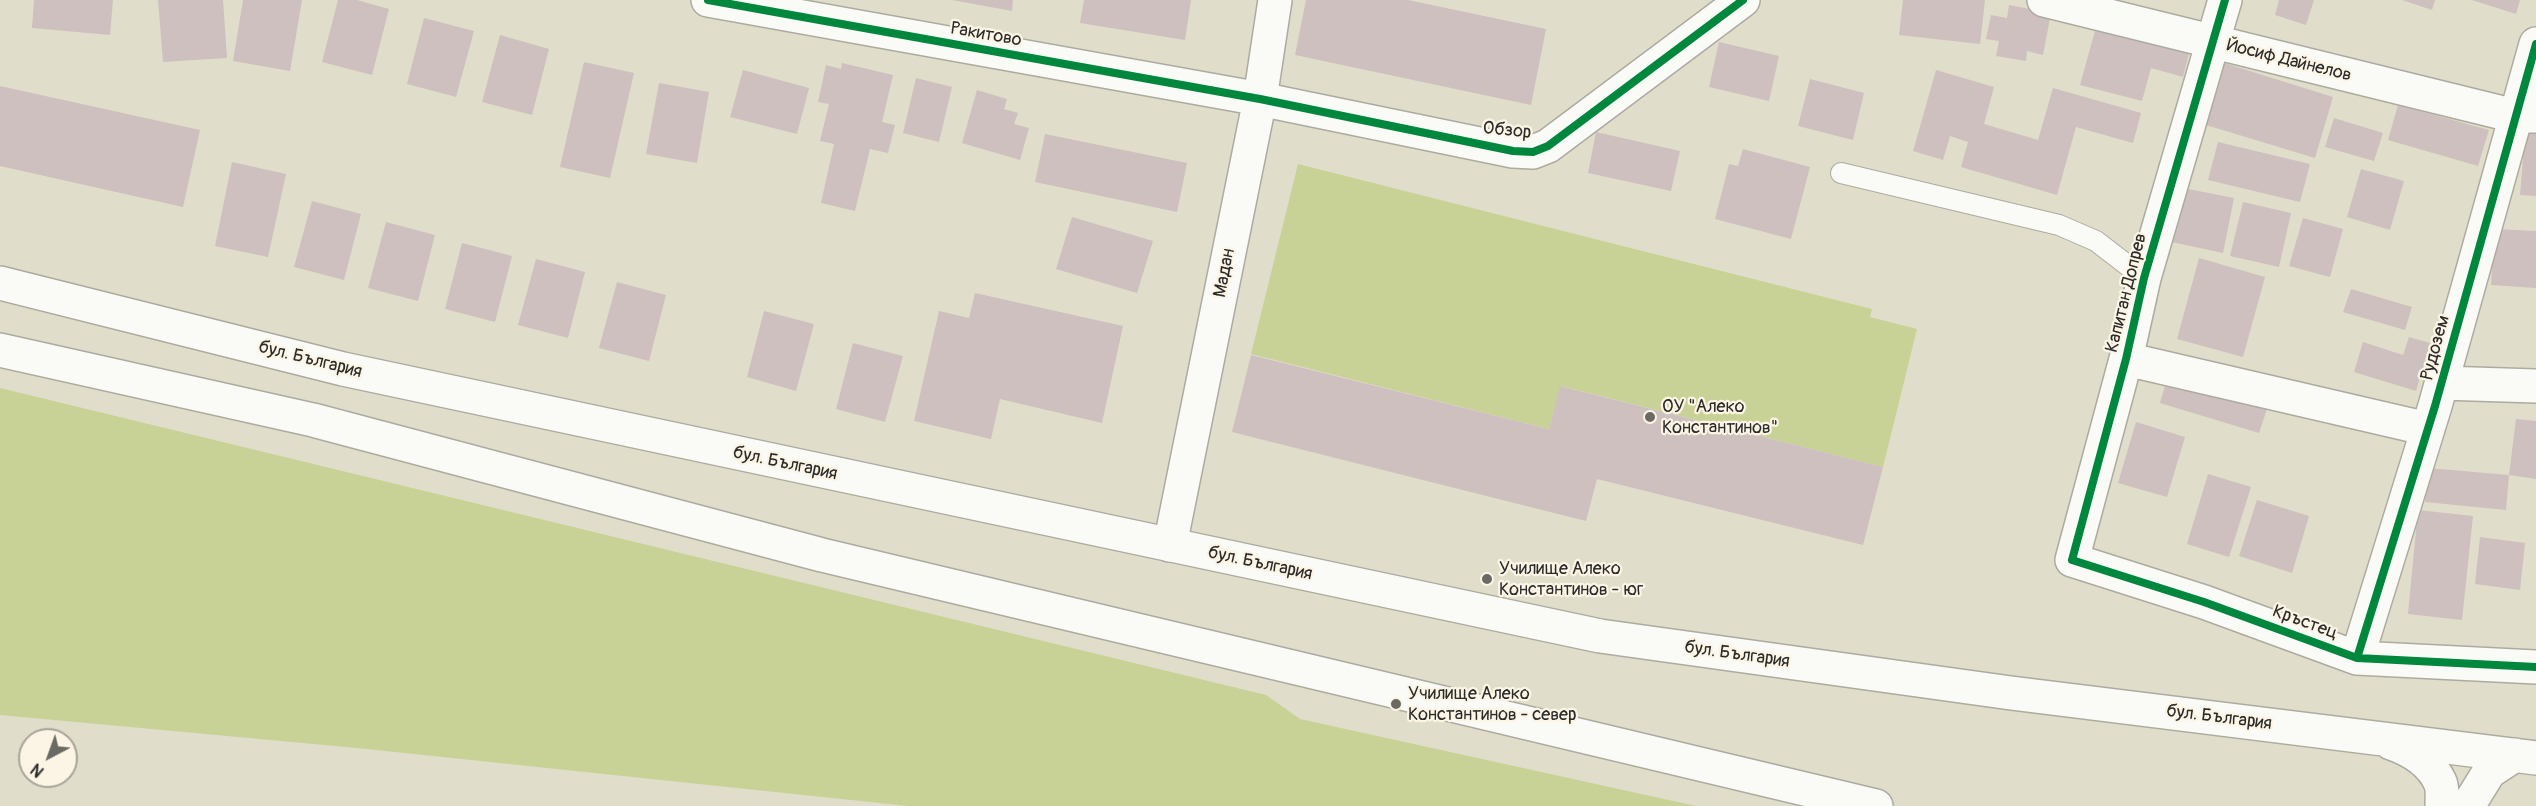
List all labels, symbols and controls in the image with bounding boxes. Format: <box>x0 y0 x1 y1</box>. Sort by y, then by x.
street label: Ракитово <box>949 18 1023 52</box>
street label: Йосиф Дайнелов <box>2224 35 2354 87</box>
street label: Обзор <box>1482 118 1532 144</box>
street label: Капитан Допрев <box>2102 231 2152 355</box>
street label: Мадан <box>1210 247 1240 299</box>
street label: Рудозем <box>2417 313 2455 383</box>
street label: бул. България <box>256 337 364 383</box>
place label: ОУ "Алеко Константинов" <box>1662 396 1778 438</box>
marker: ОУ "Алеко Константинов" <box>1643 410 1657 424</box>
street label: бул. България <box>731 442 839 486</box>
street label: бул. България <box>1206 542 1314 586</box>
place label: Училище Алеко Константинов - юг <box>1499 558 1643 600</box>
marker: Училище Алеко Константинов - юг <box>1480 572 1494 586</box>
street label: Кръстец <box>2269 601 2341 645</box>
street label: бул. България <box>1683 637 1791 673</box>
place label: Училище Алеко Константинов - север <box>1408 683 1576 726</box>
marker: Училище Алеко Константинов - север <box>1389 697 1403 711</box>
street label: бул. България <box>2165 701 2273 735</box>
north arrow <box>18 728 78 788</box>
text: N <box>27 759 48 781</box>

